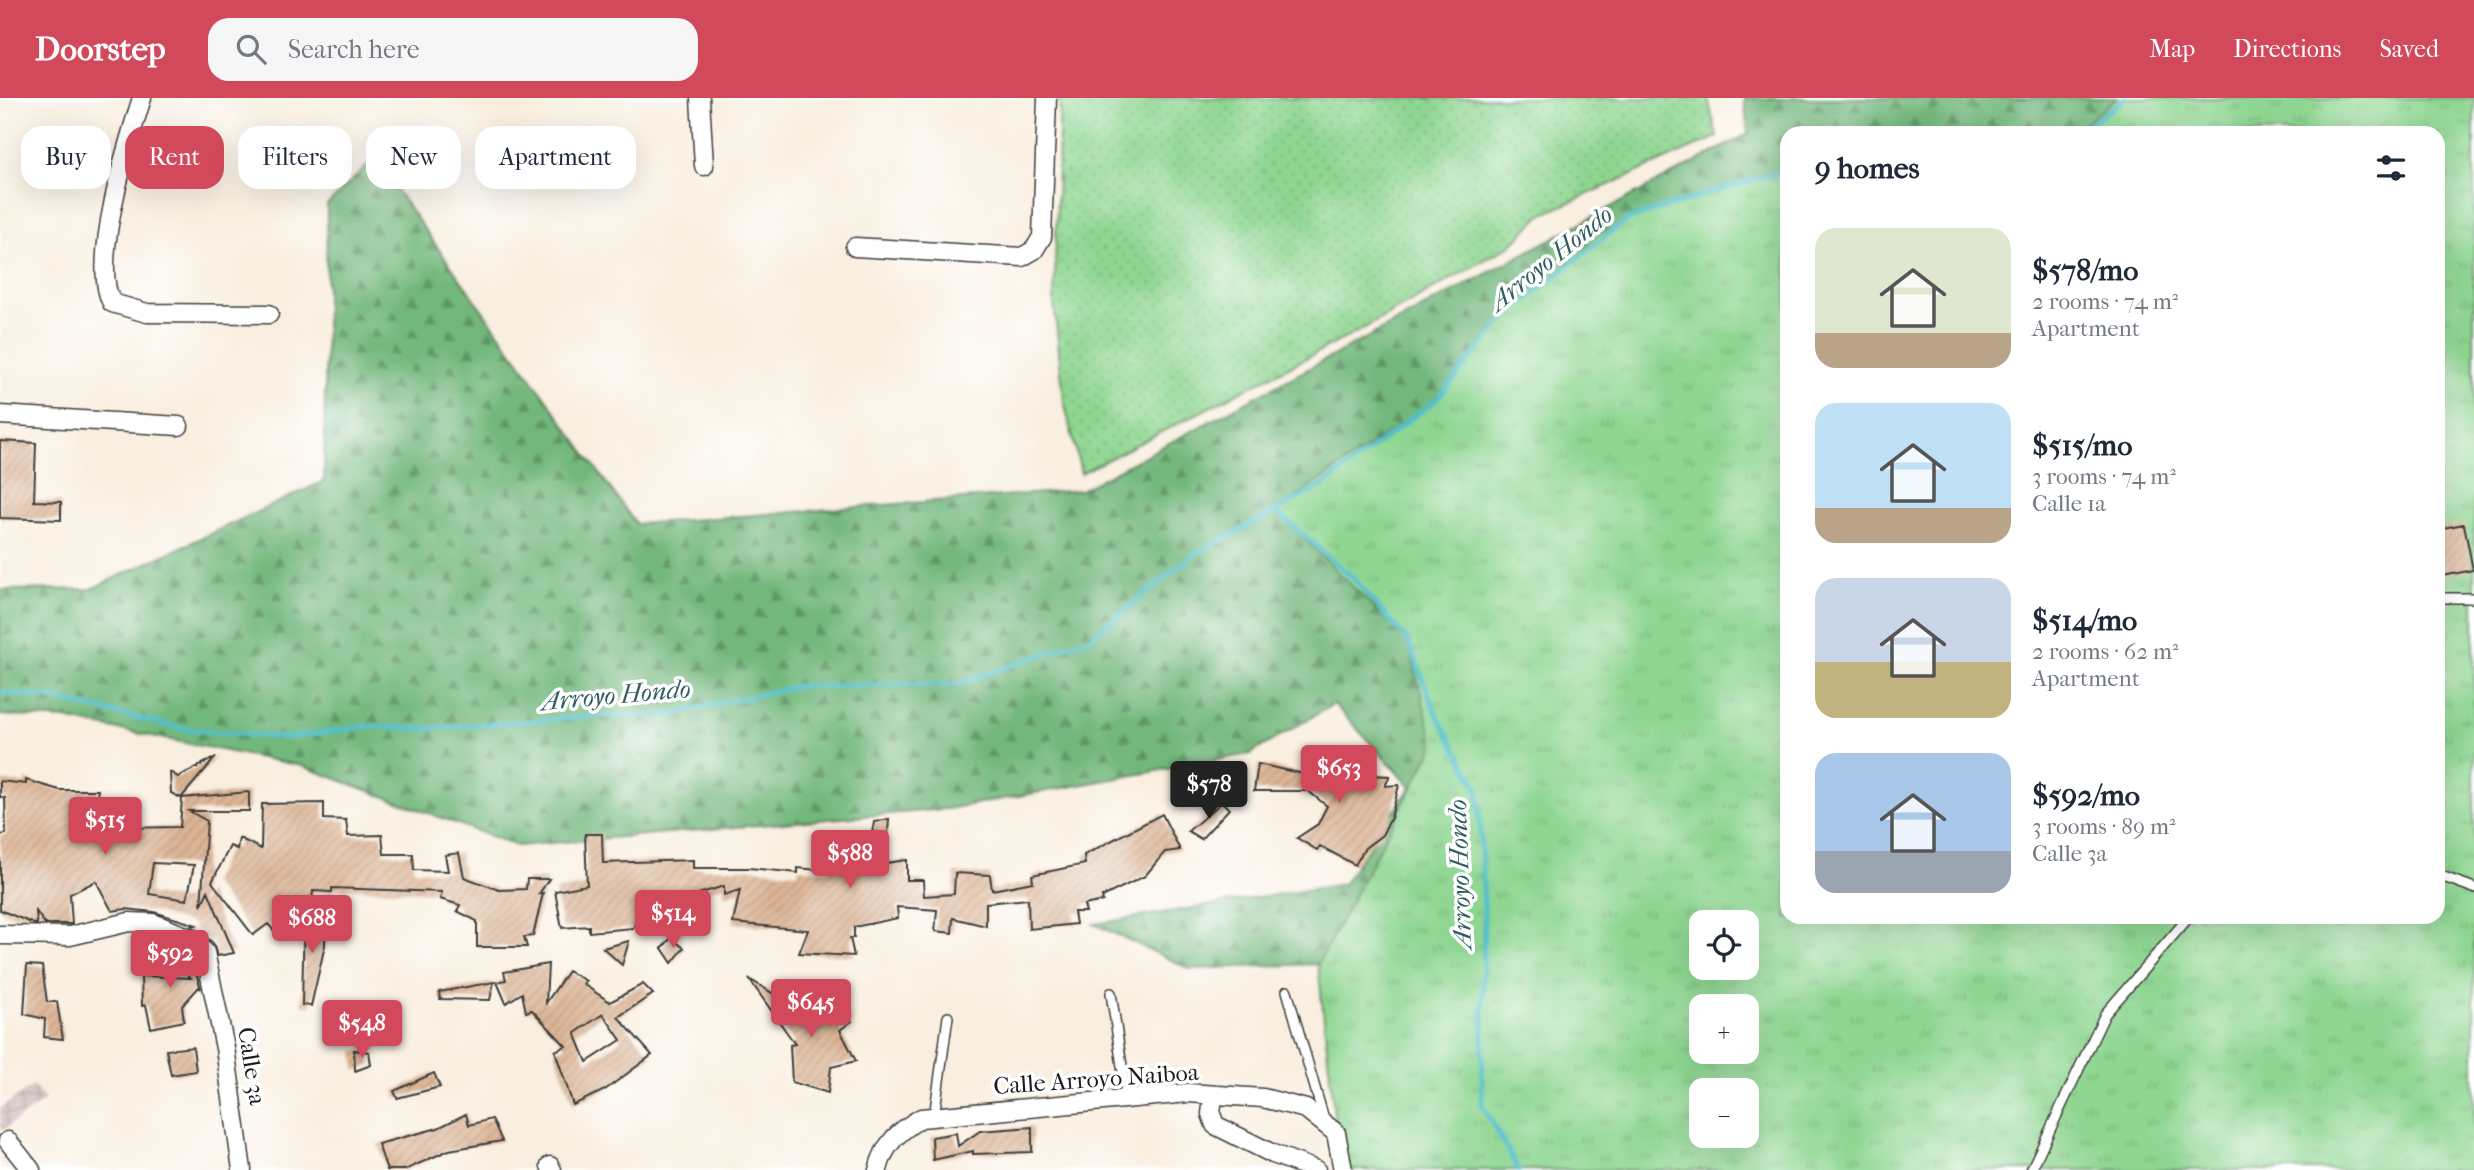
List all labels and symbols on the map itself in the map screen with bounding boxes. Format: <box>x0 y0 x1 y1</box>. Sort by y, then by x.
water label: Arroyo Hondo <box>1481 199 1619 319</box>
water label: Arroyo Hondo <box>537 673 692 717</box>
pin: $653 <box>1298 746 1380 805</box>
pin: $578 <box>1168 762 1250 821</box>
pin: $515 <box>64 798 146 857</box>
water label: Arroyo Hondo <box>1442 799 1478 952</box>
pin: $588 <box>809 830 891 890</box>
pin: $514 <box>632 890 714 950</box>
pin: $688 <box>271 896 353 955</box>
pin: $592 <box>129 930 211 990</box>
pin: $645 <box>770 979 852 1039</box>
pin: $548 <box>321 1000 403 1060</box>
street label: Calle 3a <box>232 1025 272 1108</box>
street label: Calle Arroyo Naiboa <box>992 1058 1201 1100</box>

